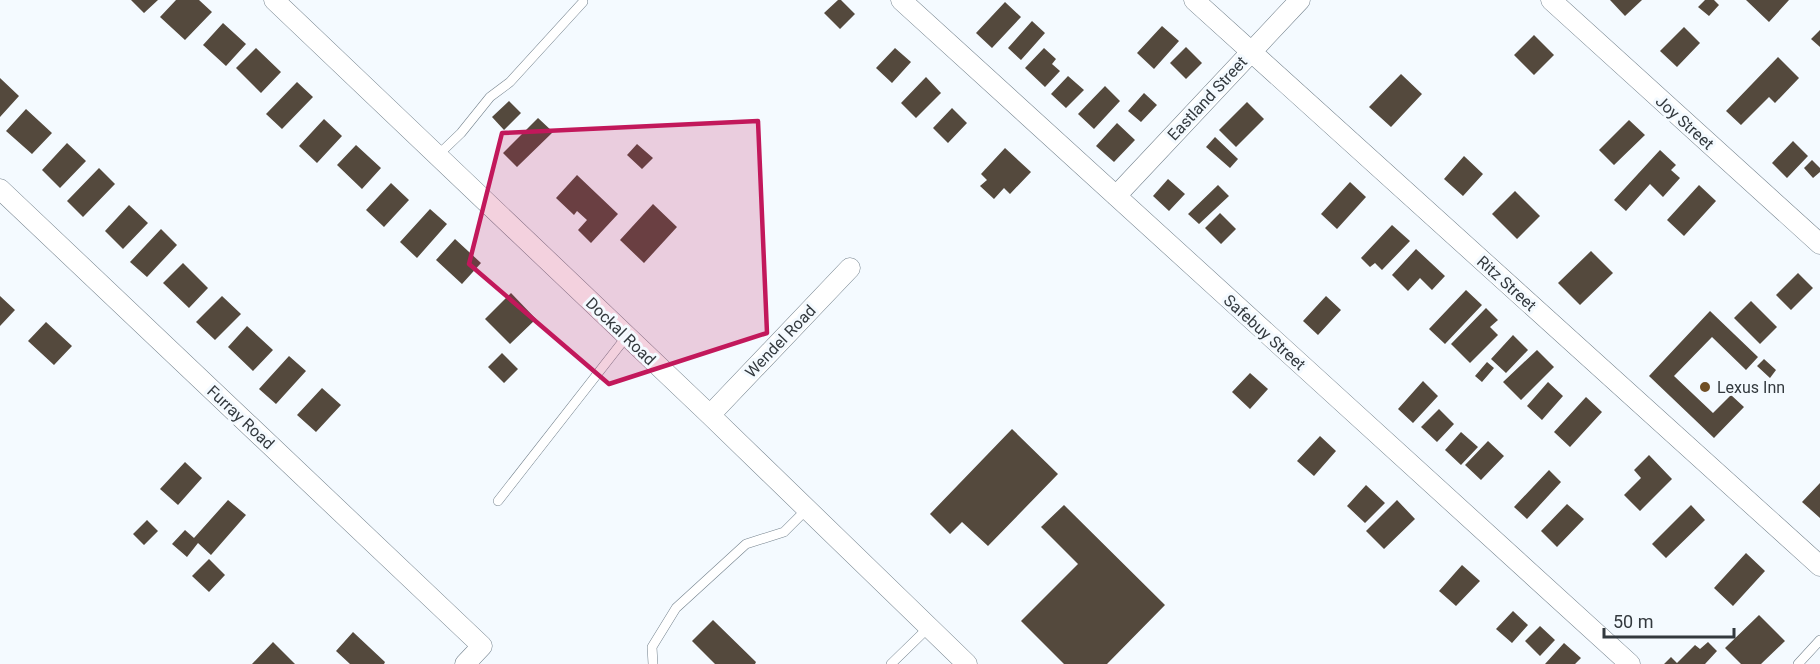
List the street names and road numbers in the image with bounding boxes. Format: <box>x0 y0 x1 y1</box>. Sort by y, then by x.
street label: Eastland Street <box>1164 52 1251 144</box>
street label: Joy Street <box>1652 91 1718 153</box>
street label: Ritz Street <box>1473 252 1540 315</box>
street label: Safebuy Street <box>1220 291 1310 374</box>
street label: Dockal Road <box>582 293 659 369</box>
street label: Wendel Road <box>741 301 820 382</box>
street label: Furray Road <box>203 381 278 453</box>

